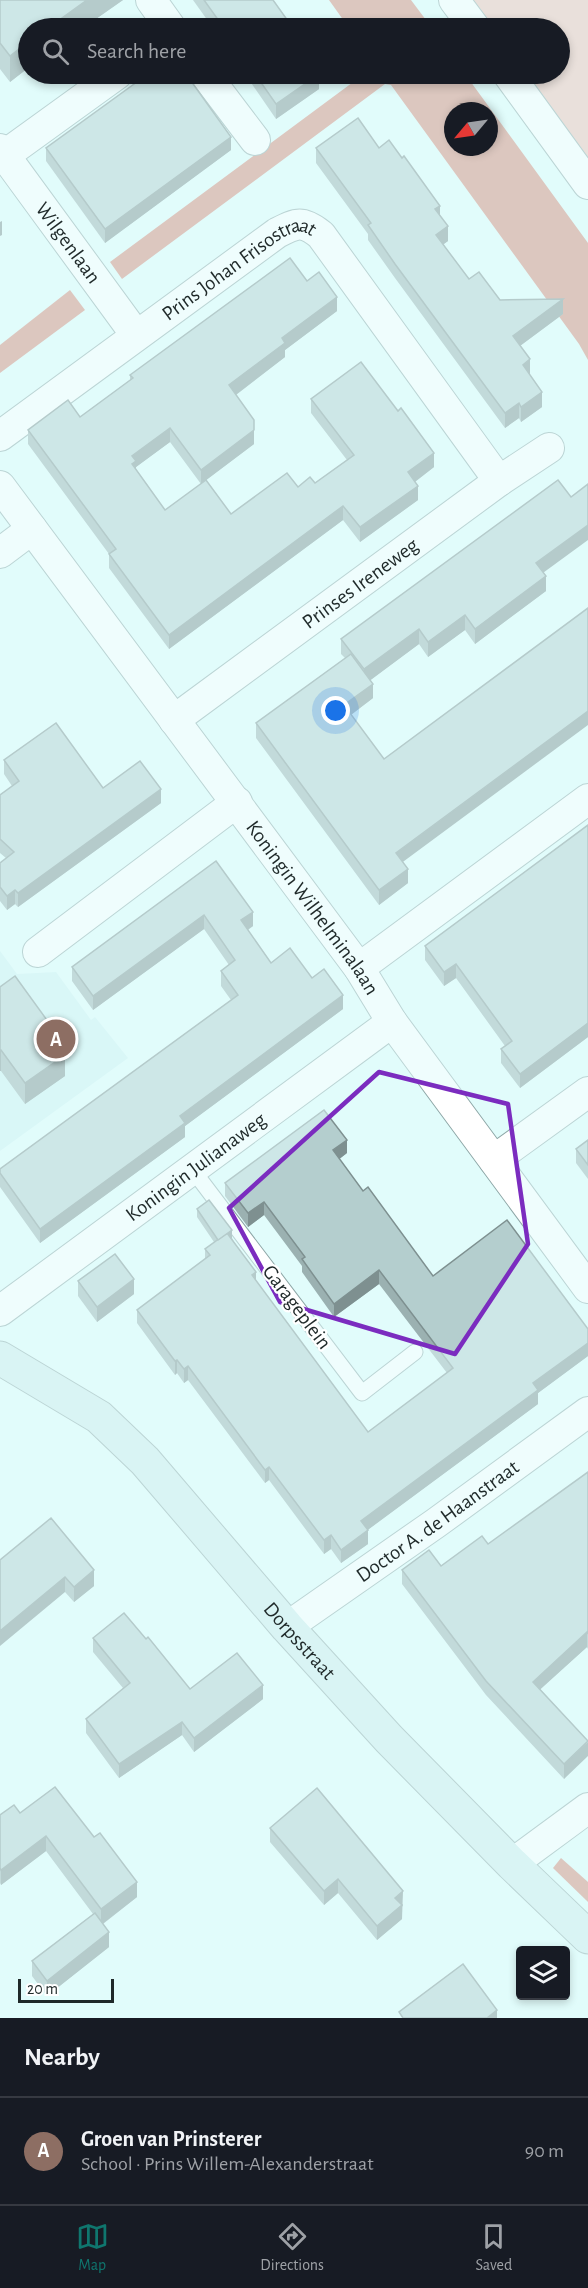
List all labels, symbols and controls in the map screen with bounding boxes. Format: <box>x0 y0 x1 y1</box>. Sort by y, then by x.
search box <box>18 18 570 84</box>
icon: search <box>39 35 72 68</box>
text: Search here <box>87 40 186 62</box>
north arrow <box>444 102 498 156</box>
street label: Wilgenlaan <box>32 198 105 287</box>
street label: Prins Johan Frisostraat <box>158 214 321 324</box>
street label: Prinses Ireneweg <box>298 533 423 633</box>
your location <box>321 696 350 725</box>
street label: Koningin Wilhelminalaan <box>242 817 383 998</box>
pin: A <box>36 1016 76 1062</box>
street label: Koningin Julianaweg <box>122 1108 270 1225</box>
street label: Garageplein <box>259 1261 335 1353</box>
street label: Doctor A. de Haanstraat <box>352 1456 523 1586</box>
street label: Dorpsstraat <box>260 1598 340 1684</box>
map controls <box>516 1946 570 2000</box>
button: layers <box>516 1946 570 2000</box>
scale bar <box>18 1976 114 2004</box>
text: 20 m <box>27 1981 58 1997</box>
text: Nearby <box>24 2044 100 2070</box>
text: Groen van Prinsterer <box>81 2128 261 2150</box>
text: A <box>38 2141 50 2161</box>
text: 90 m <box>525 2141 564 2161</box>
text: School · Prins Willem-Alexanderstraat <box>81 2154 374 2174</box>
tab: Map <box>76 2220 109 2275</box>
tab: Directions <box>260 2220 324 2275</box>
tab: Saved <box>476 2220 512 2275</box>

